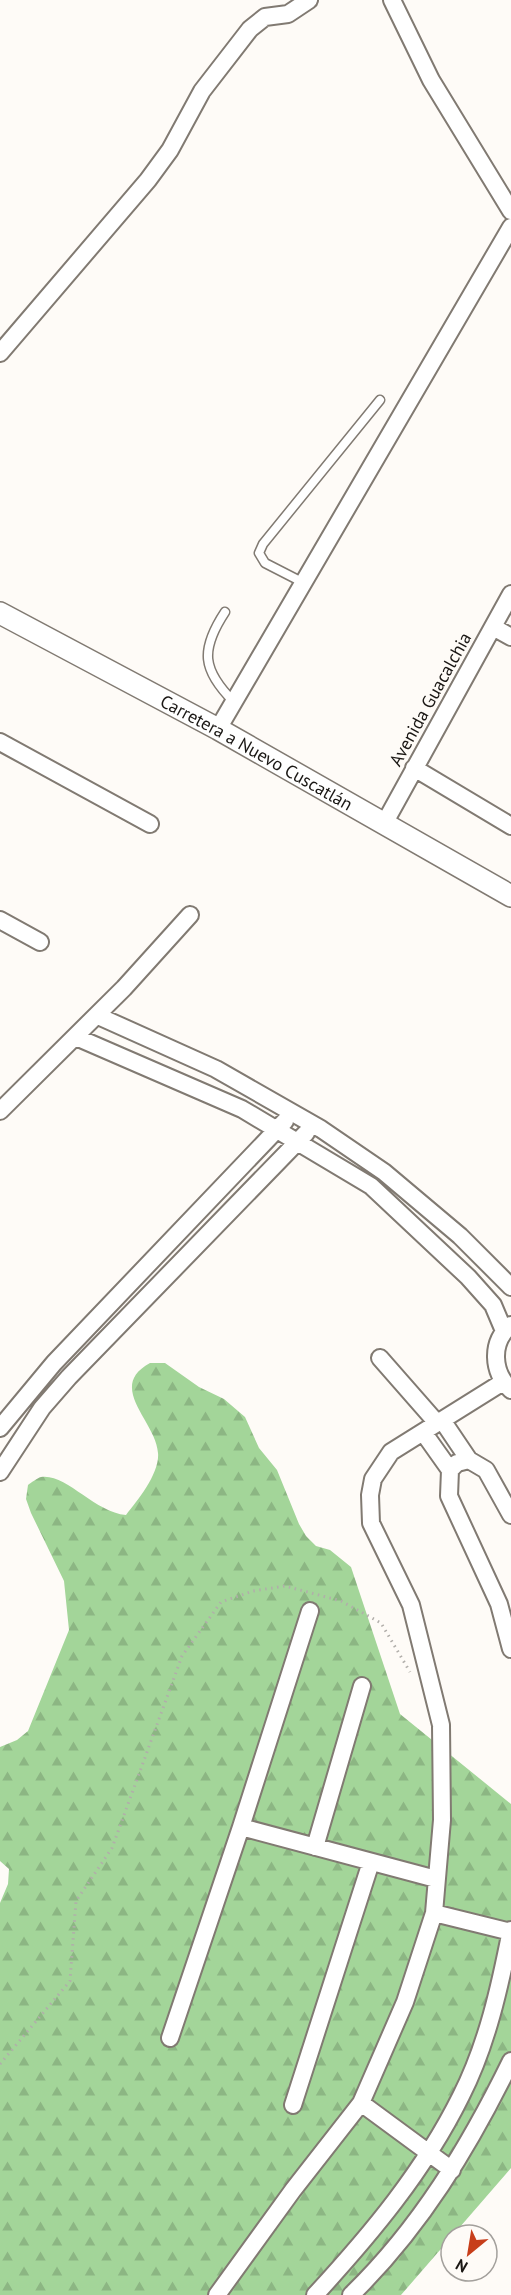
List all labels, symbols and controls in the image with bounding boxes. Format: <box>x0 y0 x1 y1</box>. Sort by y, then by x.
street label: Avenida Guacalchia <box>384 628 476 770</box>
street label: Carretera a Nuevo Cuscatlán <box>157 689 357 815</box>
north arrow <box>439 2223 499 2283</box>
text: N <box>452 2255 471 2277</box>

